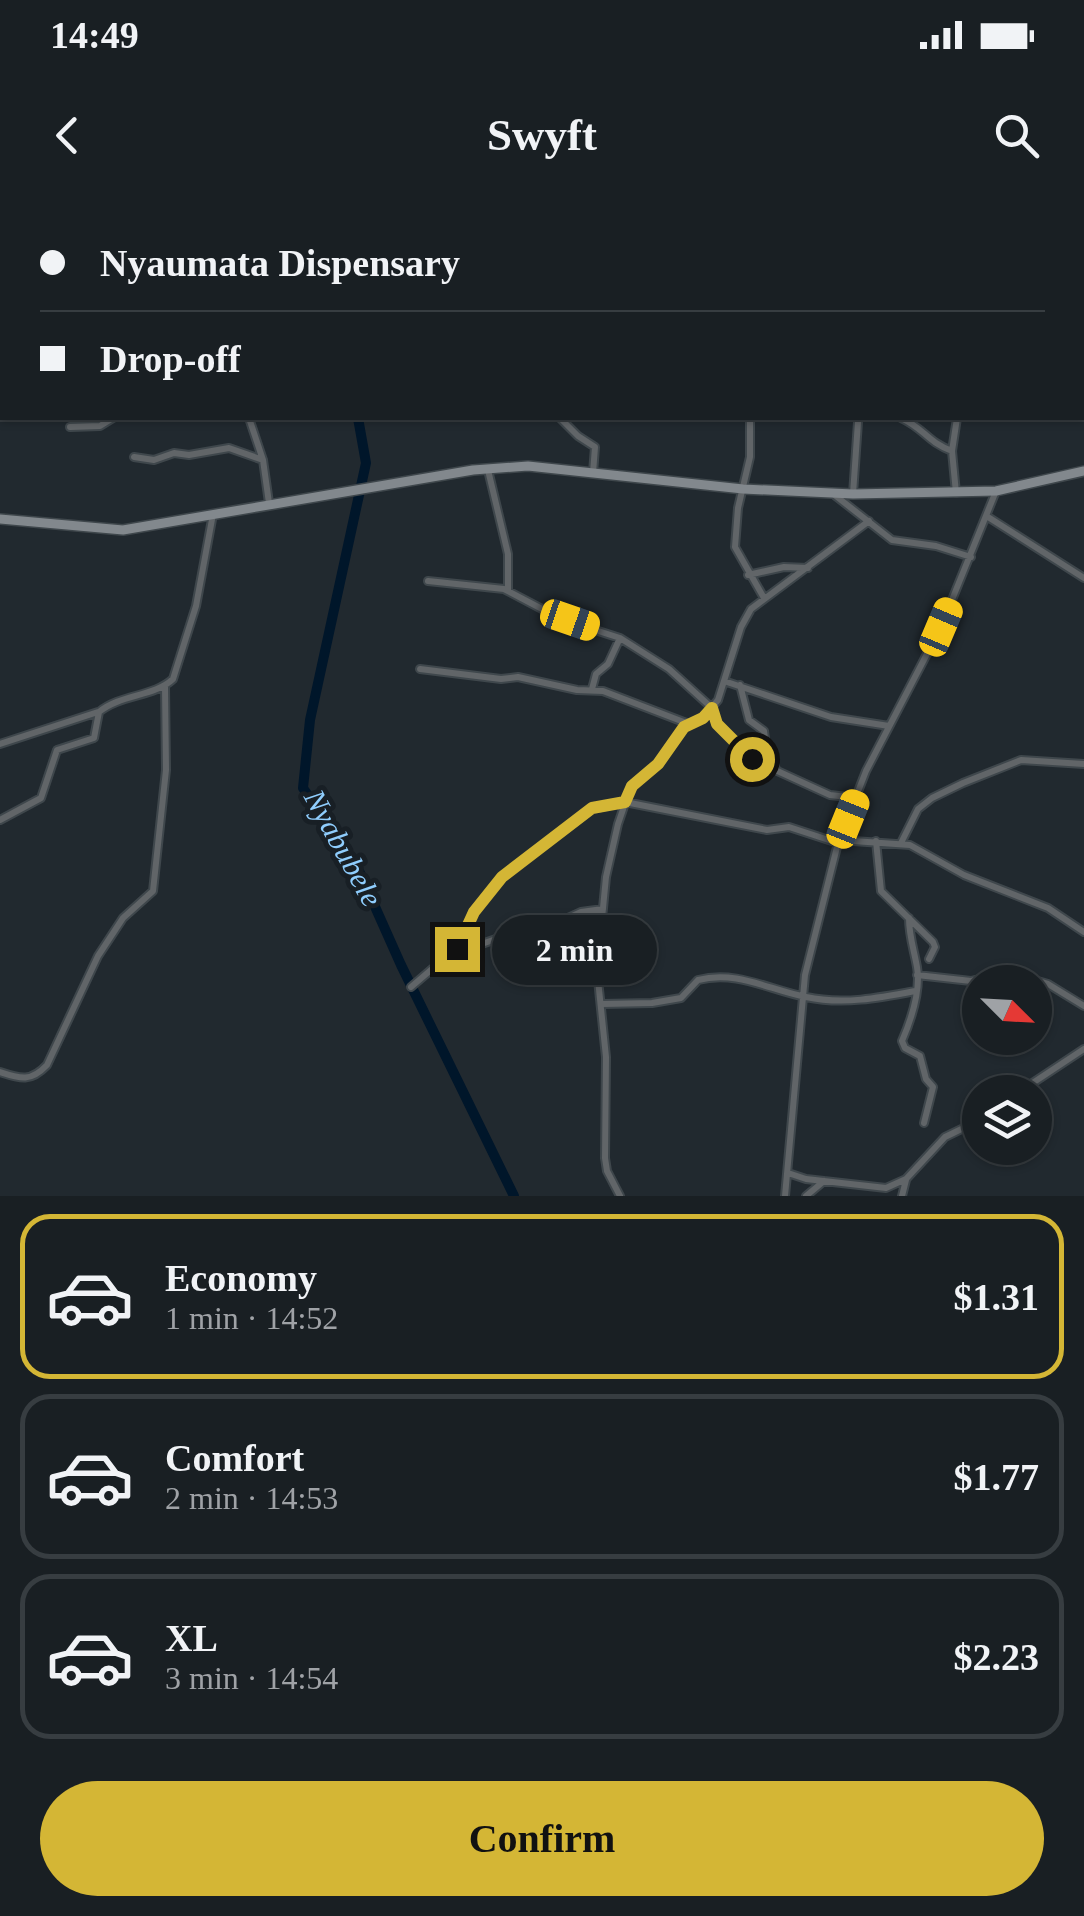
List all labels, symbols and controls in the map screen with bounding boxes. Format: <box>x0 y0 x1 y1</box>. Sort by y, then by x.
text: 14:49 <box>50 14 139 56</box>
icon: back <box>40 108 95 163</box>
icon: search <box>989 108 1044 163</box>
text: Swyft <box>487 110 597 160</box>
text: Nyaumata Dispensary <box>100 242 460 284</box>
text: Drop-off <box>100 338 241 380</box>
car <box>915 594 967 660</box>
car <box>537 596 603 644</box>
route start <box>730 737 775 782</box>
water label: Nyabubele <box>297 783 389 912</box>
car <box>823 786 873 852</box>
callout: 2 min <box>492 914 657 984</box>
route end <box>435 927 480 972</box>
text: 2 min <box>536 932 613 968</box>
north arrow <box>962 965 1052 1055</box>
map controls <box>962 965 1052 1165</box>
button: layers <box>962 1075 1052 1165</box>
icon: car <box>45 1252 135 1342</box>
text: Economy <box>165 1257 317 1299</box>
text: $1.31 <box>954 1276 1039 1318</box>
text: 1 min · 14:52 <box>165 1300 338 1336</box>
icon: car <box>45 1432 135 1522</box>
text: Comfort <box>165 1437 304 1479</box>
text: $1.77 <box>954 1456 1039 1498</box>
text: 2 min · 14:53 <box>165 1480 338 1516</box>
icon: car <box>45 1612 135 1702</box>
text: XL <box>165 1617 218 1659</box>
text: $2.23 <box>954 1636 1039 1678</box>
text: 3 min · 14:54 <box>165 1660 338 1696</box>
button: Confirm <box>40 1781 1044 1896</box>

